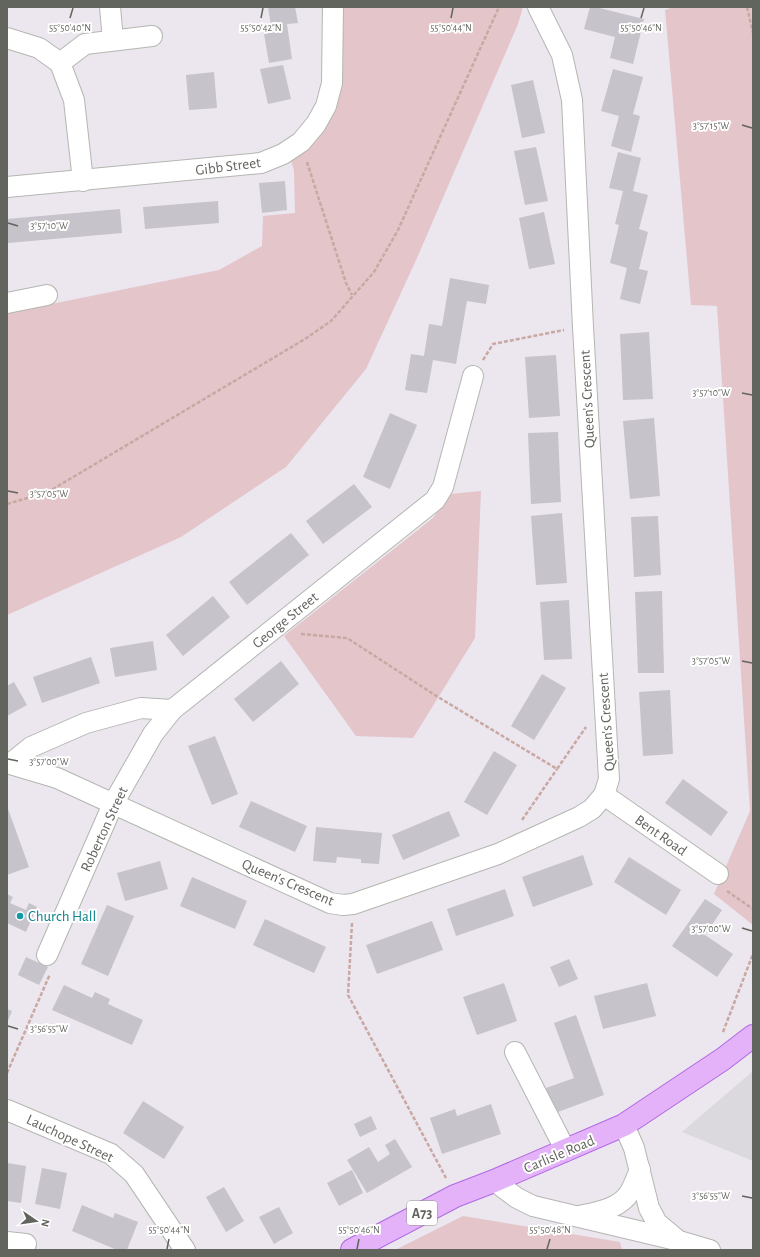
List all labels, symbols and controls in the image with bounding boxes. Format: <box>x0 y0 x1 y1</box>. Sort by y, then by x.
text: 55°50'40"N <box>49 23 91 33</box>
text: 55°50'42"N <box>240 23 282 33</box>
text: 55°50'44"N <box>430 23 472 33</box>
text: 55°50'46"N <box>620 23 662 33</box>
text: 3°57'15"W <box>693 121 729 131</box>
street label: Gibb Street <box>194 155 262 178</box>
text: 3°57'10"W <box>30 221 68 231</box>
street label: Queen's Crescent <box>577 349 598 448</box>
text: 3°57'10"W <box>692 388 730 398</box>
text: 3°57'05"W <box>30 489 68 499</box>
street label: George Street <box>250 589 321 651</box>
text: 3°57'05"W <box>692 656 730 666</box>
street label: Queen's Crescent <box>596 672 617 772</box>
text: 3°57'00"W <box>29 757 69 767</box>
street label: Roberton Street <box>78 784 131 874</box>
street label: Bent Road <box>632 812 690 859</box>
street label: Queen's Crescent <box>240 856 336 909</box>
place label: Church Hall <box>28 909 96 924</box>
marker: Church Hall <box>15 911 25 921</box>
text: 3°57'00"W <box>691 924 731 934</box>
text: 3°56'55"W <box>30 1024 68 1034</box>
street label: Lauchope Street <box>24 1112 116 1165</box>
street label: Carlisle Road <box>522 1133 597 1176</box>
text: 3°56'55"W <box>692 1191 730 1201</box>
north arrow <box>16 1201 56 1241</box>
road number: A73 <box>407 1201 437 1225</box>
text: N <box>39 1218 51 1228</box>
text: 55°50'44"N <box>148 1225 190 1235</box>
text: 55°50'46"N <box>338 1225 380 1235</box>
text: 55°50'48"N <box>529 1225 571 1235</box>

